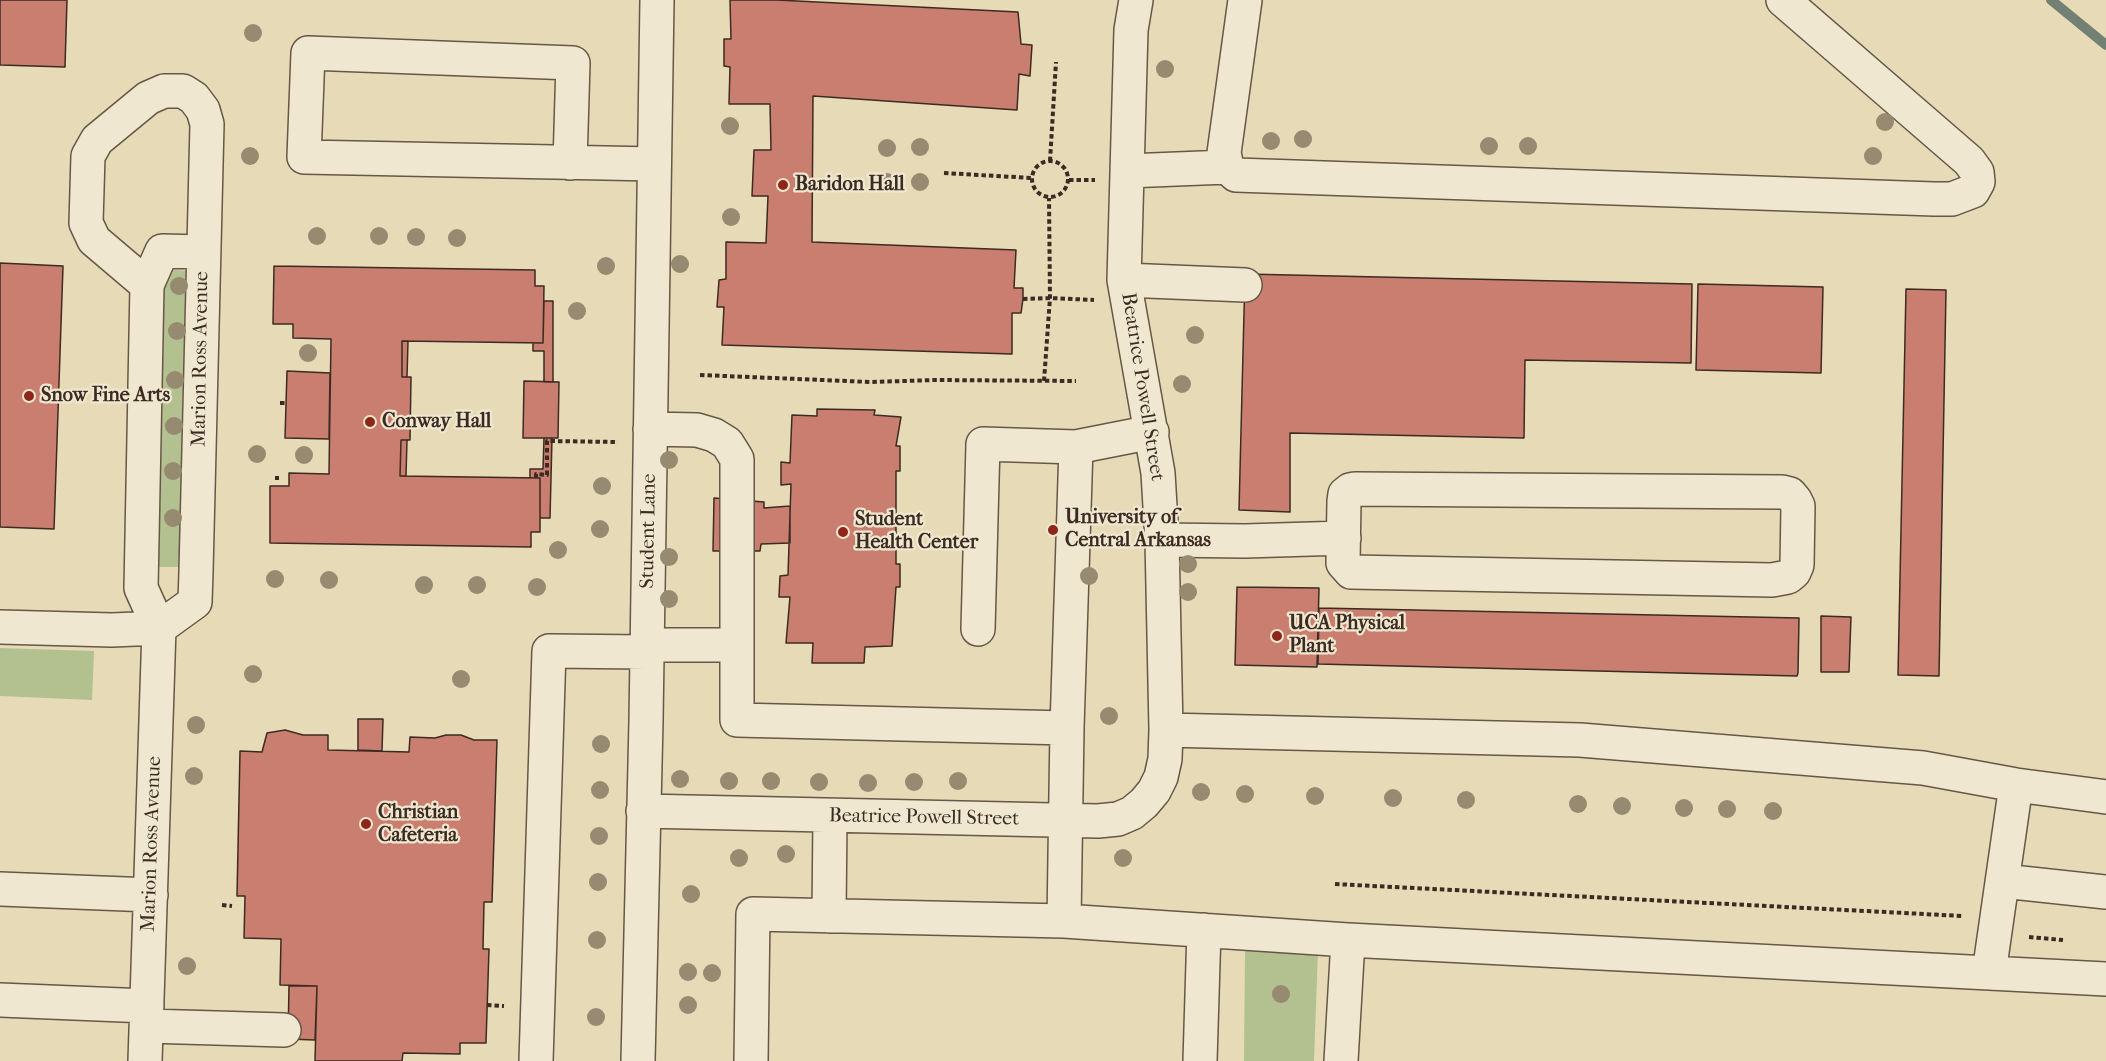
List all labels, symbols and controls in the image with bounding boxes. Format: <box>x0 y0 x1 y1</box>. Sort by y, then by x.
place label: Baridon Hall <box>795 173 904 197</box>
marker: Baridon Hall <box>776 178 790 192</box>
street label: Marion Ross Avenue <box>187 271 215 447</box>
street label: Beatrice Powell Street <box>1115 291 1169 483</box>
place label: Snow Fine Arts <box>41 384 170 408</box>
marker: Snow Fine Arts <box>22 389 36 403</box>
place label: Conway Hall <box>382 410 491 434</box>
marker: Conway Hall <box>363 415 377 429</box>
street label: Student Lane <box>636 473 662 589</box>
place label: University of Central Arkansas <box>1065 506 1211 553</box>
place label: Student Health Center <box>855 508 978 555</box>
marker: University of Central Arkansas <box>1046 523 1060 537</box>
marker: Student Health Center <box>836 525 850 539</box>
place label: UCA Physical Plant <box>1289 612 1405 659</box>
marker: UCA Physical Plant <box>1270 629 1284 643</box>
street label: Marion Ross Avenue <box>137 756 167 932</box>
place label: Christian Cafeteria <box>378 801 458 848</box>
street label: Beatrice Powell Street <box>829 804 1019 832</box>
marker: Christian Cafeteria <box>359 817 373 831</box>

